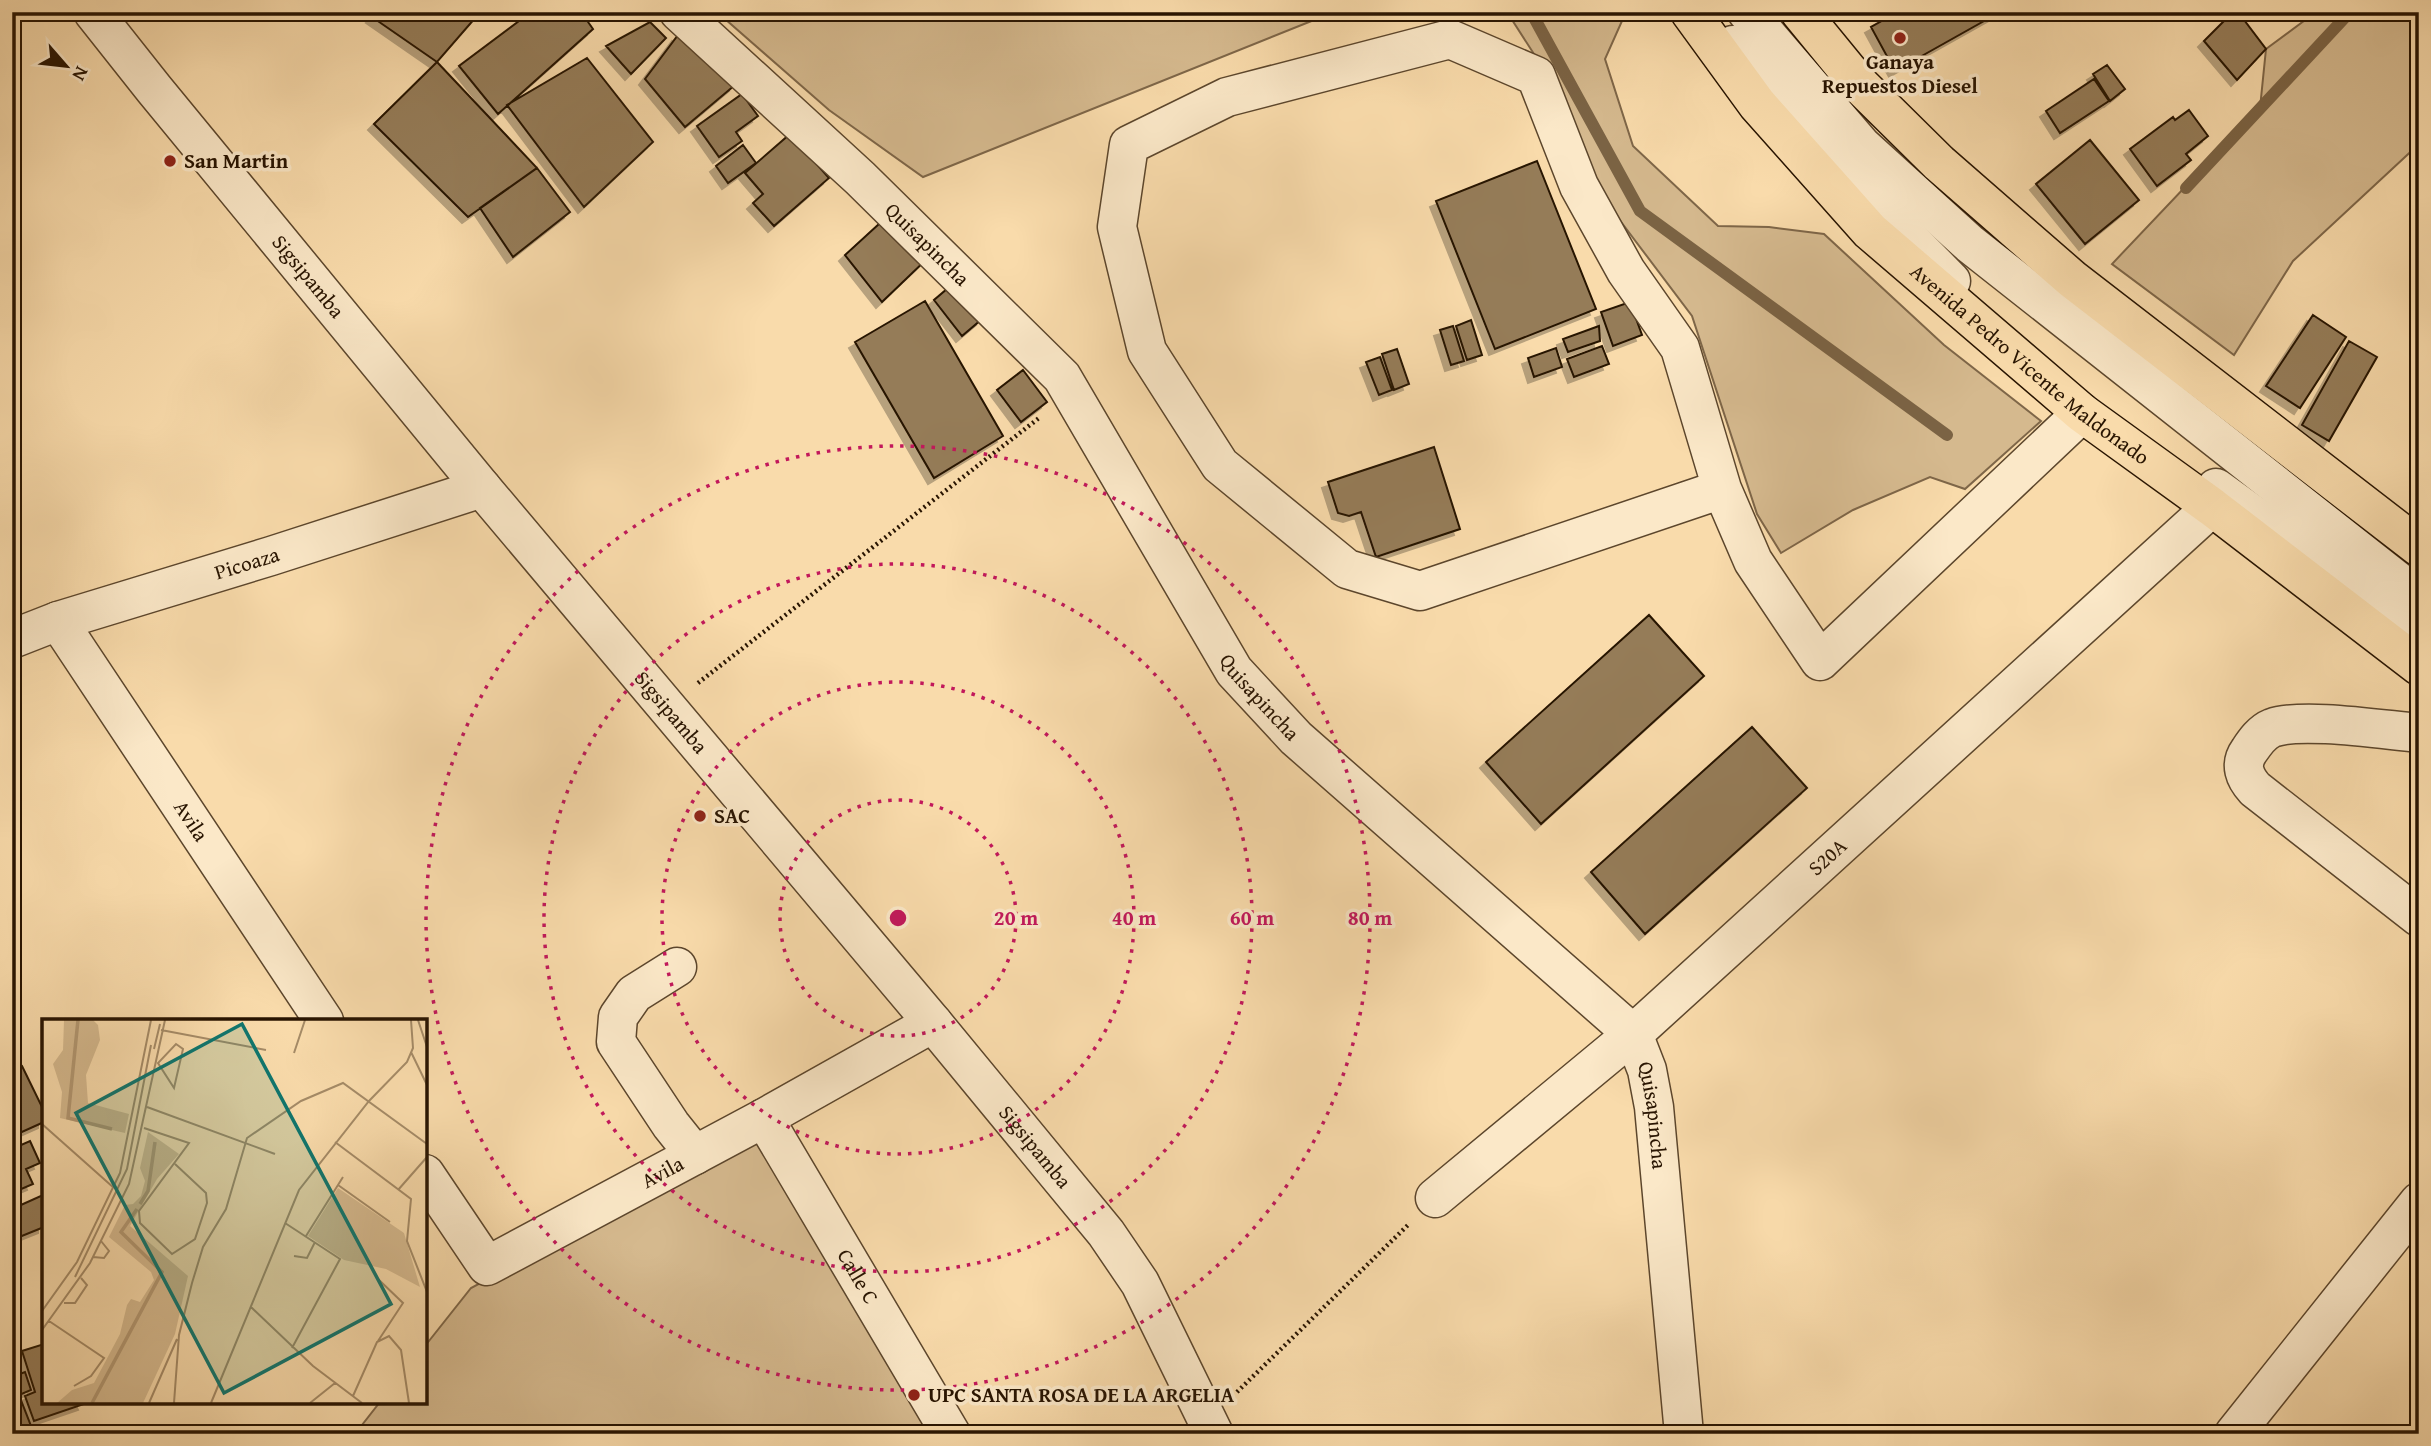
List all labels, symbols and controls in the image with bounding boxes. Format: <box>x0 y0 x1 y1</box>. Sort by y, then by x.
marker: Ganaya Repuestos Diesel <box>1892 30 1908 46</box>
north arrow <box>32 32 102 102</box>
place label: Ganaya Repuestos Diesel <box>1822 46 1978 101</box>
text: N <box>66 62 96 86</box>
place label: San Martin <box>184 145 289 176</box>
marker: San Martin <box>162 153 178 169</box>
street label: Quisapincha <box>878 195 977 293</box>
street label: Sigsipamba <box>265 228 352 325</box>
street label: Avenida Pedro Vicente Maldonado <box>1904 256 2156 472</box>
street label: Picoaza <box>211 538 283 587</box>
street label: Quisapincha <box>1212 648 1307 747</box>
street label: Sigsipamba <box>627 664 716 760</box>
street label: Avila <box>166 794 216 847</box>
place label: SAC <box>714 800 750 831</box>
marker: SAC <box>692 808 708 824</box>
street label: S20A <box>1801 830 1854 883</box>
text: 20 m <box>994 902 1038 933</box>
text: 40 m <box>1112 902 1156 933</box>
text: 60 m <box>1230 902 1274 933</box>
text: 80 m <box>1348 902 1392 933</box>
centre of rings <box>886 906 910 930</box>
inset map <box>42 1019 427 1404</box>
street label: Quisapincha <box>1630 1056 1676 1170</box>
street label: Sigsipamba <box>992 1098 1079 1195</box>
street label: Avila <box>636 1148 689 1196</box>
street label: Calle C <box>830 1243 887 1309</box>
place label: UPC SANTA ROSA DE LA ARGELIA <box>928 1379 1235 1410</box>
marker: UPC SANTA ROSA DE LA ARGELIA <box>906 1387 922 1403</box>

